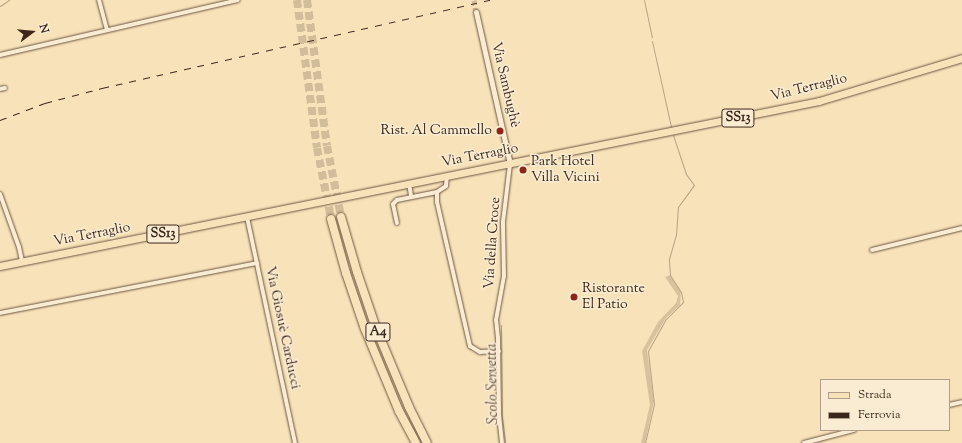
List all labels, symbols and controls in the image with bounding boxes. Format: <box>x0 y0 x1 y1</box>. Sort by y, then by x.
north arrow <box>12 12 52 52</box>
text: N <box>35 22 52 35</box>
street label: Via Sambughè <box>487 41 523 129</box>
street label: Via Terraglio <box>769 70 849 106</box>
road number: SS13 <box>721 107 755 129</box>
place label: Rist. Al Cammello <box>381 123 492 139</box>
marker: Rist. Al Cammello <box>495 126 505 136</box>
street label: Via Terraglio <box>440 140 520 172</box>
place label: Park Hotel Villa Vicini <box>531 154 600 186</box>
marker: Park Hotel Villa Vicini <box>518 165 528 175</box>
street label: Via della Croce <box>481 196 505 290</box>
street label: Via Terraglio <box>52 219 132 251</box>
road number: SS13 <box>146 223 180 245</box>
street label: Via Giosuè Carducci <box>261 265 303 391</box>
place label: Ristorante El Patio <box>582 281 645 314</box>
marker: Ristorante El Patio <box>569 292 579 302</box>
road number: A4 <box>365 321 391 343</box>
water label: Scolo Servetta <box>483 343 503 425</box>
legend <box>820 379 950 431</box>
text: Strada <box>858 386 891 404</box>
text: Ferrovia <box>858 406 901 424</box>

